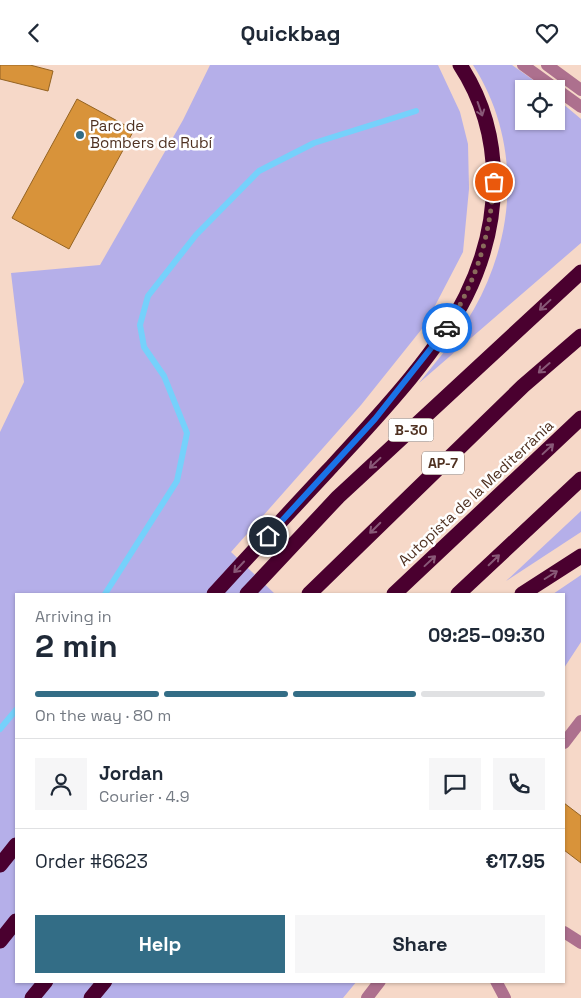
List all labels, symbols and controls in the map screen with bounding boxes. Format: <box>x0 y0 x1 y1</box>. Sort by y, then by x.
icon: back <box>20 19 48 47</box>
text: Quickbag <box>240 19 341 47</box>
icon: heart <box>533 19 561 47</box>
map controls <box>515 80 565 130</box>
button: locate <box>515 80 565 130</box>
one-way arrow <box>476 101 485 116</box>
place label: Parc de Bombers de Rubí <box>90 116 213 152</box>
marker: Parc de Bombers de Rubí <box>74 129 86 141</box>
pin <box>473 161 515 203</box>
icon: bag <box>480 168 508 196</box>
one-way arrow <box>539 299 552 311</box>
courier <box>422 303 472 353</box>
icon: car <box>433 314 461 342</box>
one-way arrow <box>538 362 551 373</box>
street label: Autopista de la Mediterrània <box>394 415 558 570</box>
road number: B-30 <box>388 419 434 441</box>
one-way arrow <box>542 443 554 455</box>
road number: AP-7 <box>422 451 464 474</box>
one-way arrow <box>368 457 381 469</box>
pin <box>247 515 289 557</box>
icon: home <box>254 522 282 550</box>
one-way arrow <box>369 522 381 534</box>
one-way arrow <box>487 554 500 566</box>
one-way arrow <box>423 555 436 566</box>
one-way arrow <box>233 560 245 573</box>
one-way arrow <box>544 569 558 579</box>
text: Arriving in <box>35 606 112 627</box>
text: 09:25–09:30 <box>428 623 545 648</box>
text: 2 min <box>35 626 118 666</box>
text: On the way · 80 m <box>35 705 171 726</box>
button: person <box>35 758 87 810</box>
button: chat <box>429 758 481 810</box>
button: phone <box>493 758 545 810</box>
text: Jordan <box>99 761 164 786</box>
text: Courier · 4.9 <box>99 786 189 807</box>
text: Order #6623 <box>35 849 148 874</box>
text: €17.95 <box>486 849 545 874</box>
button: Help <box>35 915 285 973</box>
button: Share <box>295 915 545 973</box>

